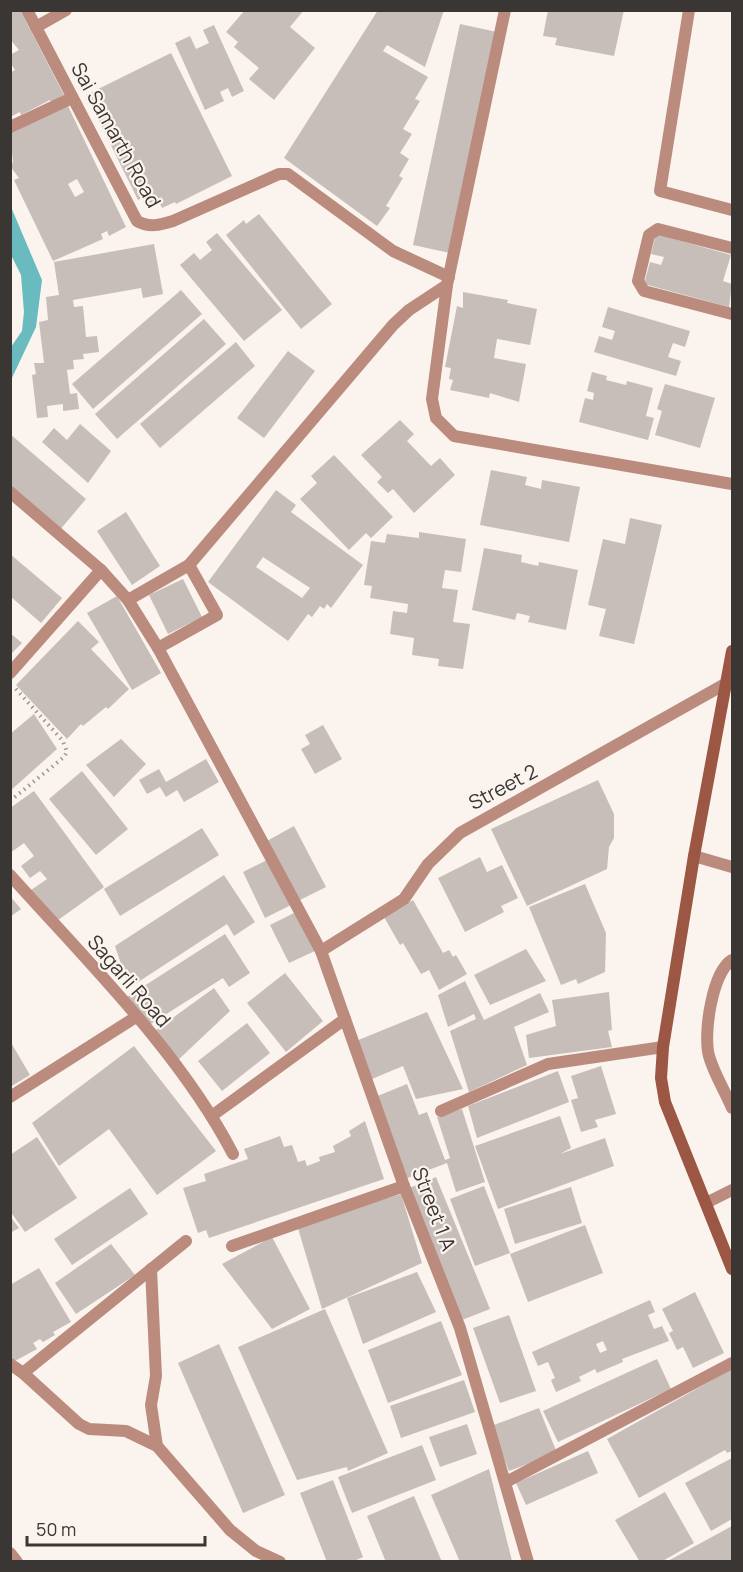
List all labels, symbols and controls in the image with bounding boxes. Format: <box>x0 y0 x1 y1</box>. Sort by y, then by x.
street label: Sai Samarth Road <box>65 57 168 212</box>
street label: Street 2 <box>464 757 542 816</box>
street label: Sagarli Road <box>82 929 177 1033</box>
street label: Street 1 A <box>406 1163 463 1255</box>
scale bar <box>27 1509 206 1547</box>
text: 50 m <box>36 1517 76 1541</box>

